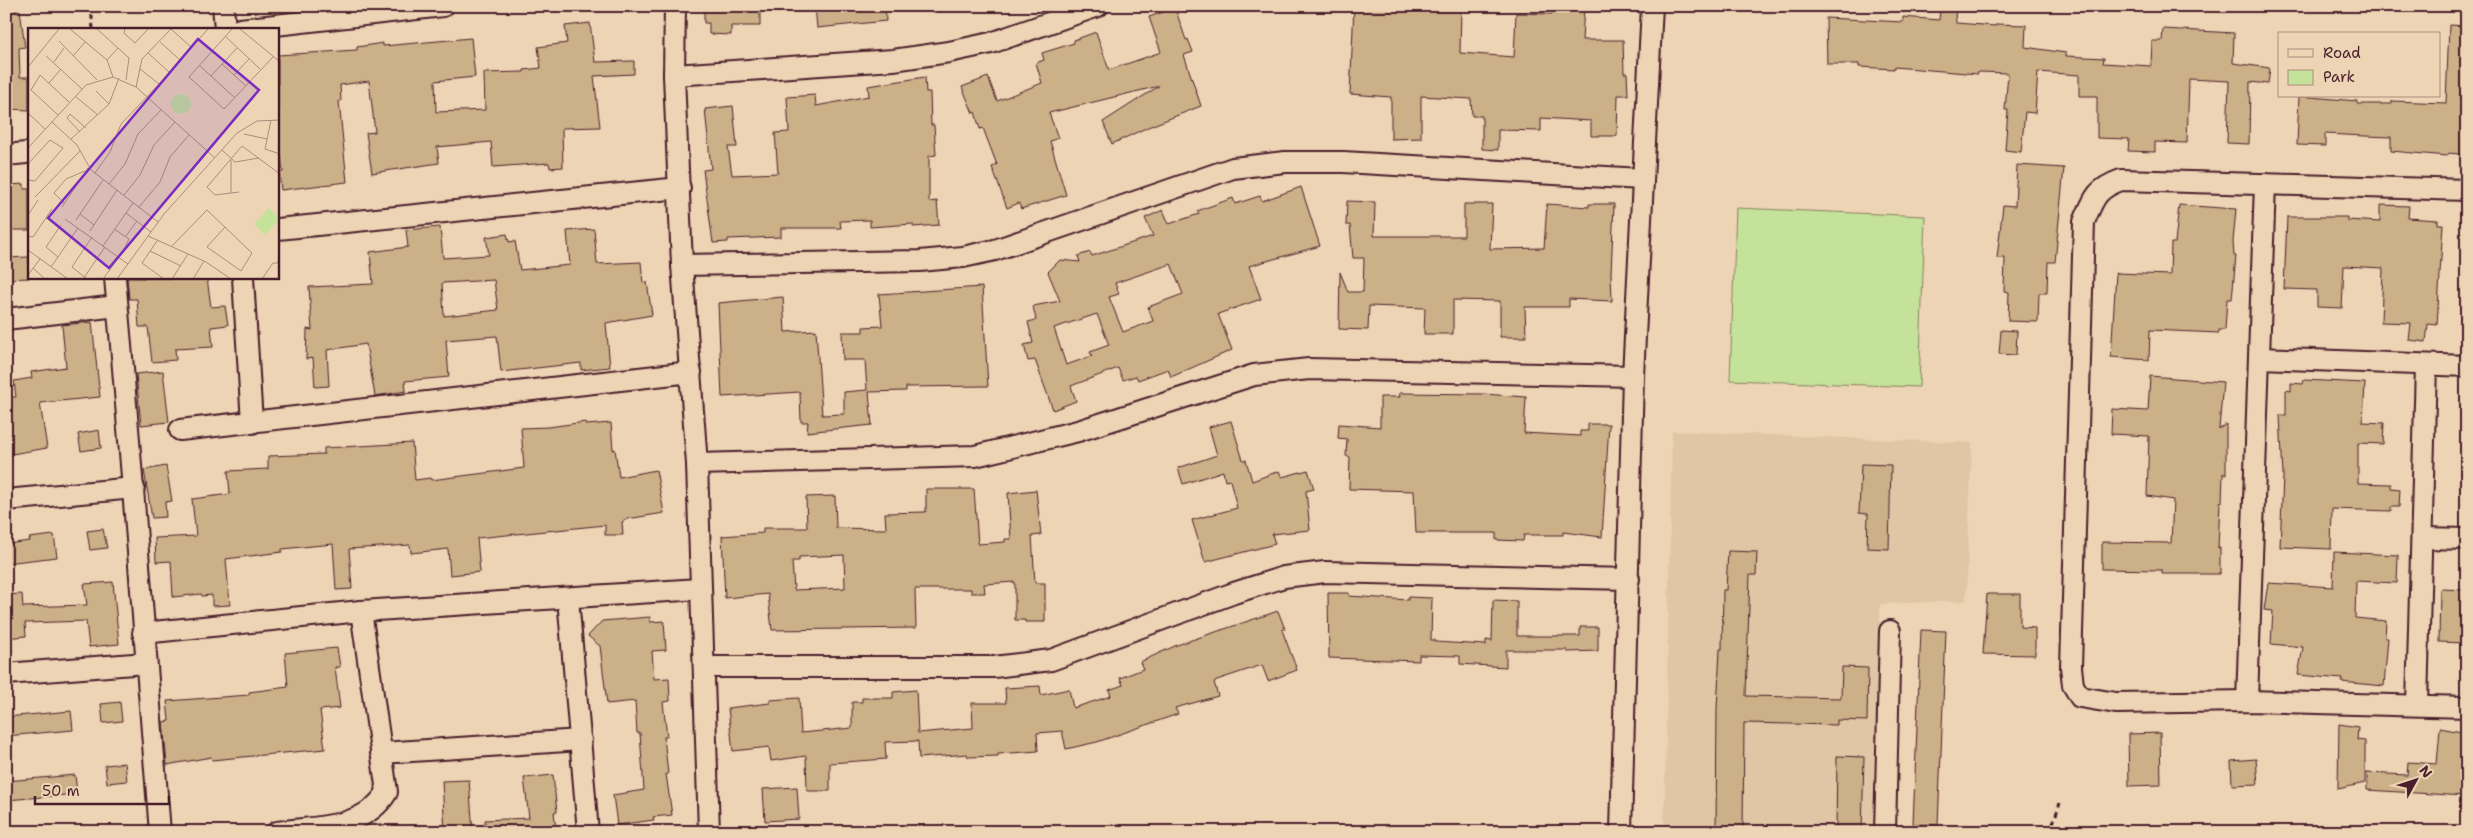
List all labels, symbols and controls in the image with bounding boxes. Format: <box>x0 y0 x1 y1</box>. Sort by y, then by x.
inset map <box>28 28 279 279</box>
legend <box>2278 32 2440 98</box>
text: Road <box>2323 43 2361 63</box>
text: Park <box>2323 67 2355 87</box>
north arrow <box>2390 756 2440 806</box>
text: N <box>2415 762 2436 782</box>
scale bar <box>35 773 169 805</box>
text: 50 m <box>42 781 80 801</box>

